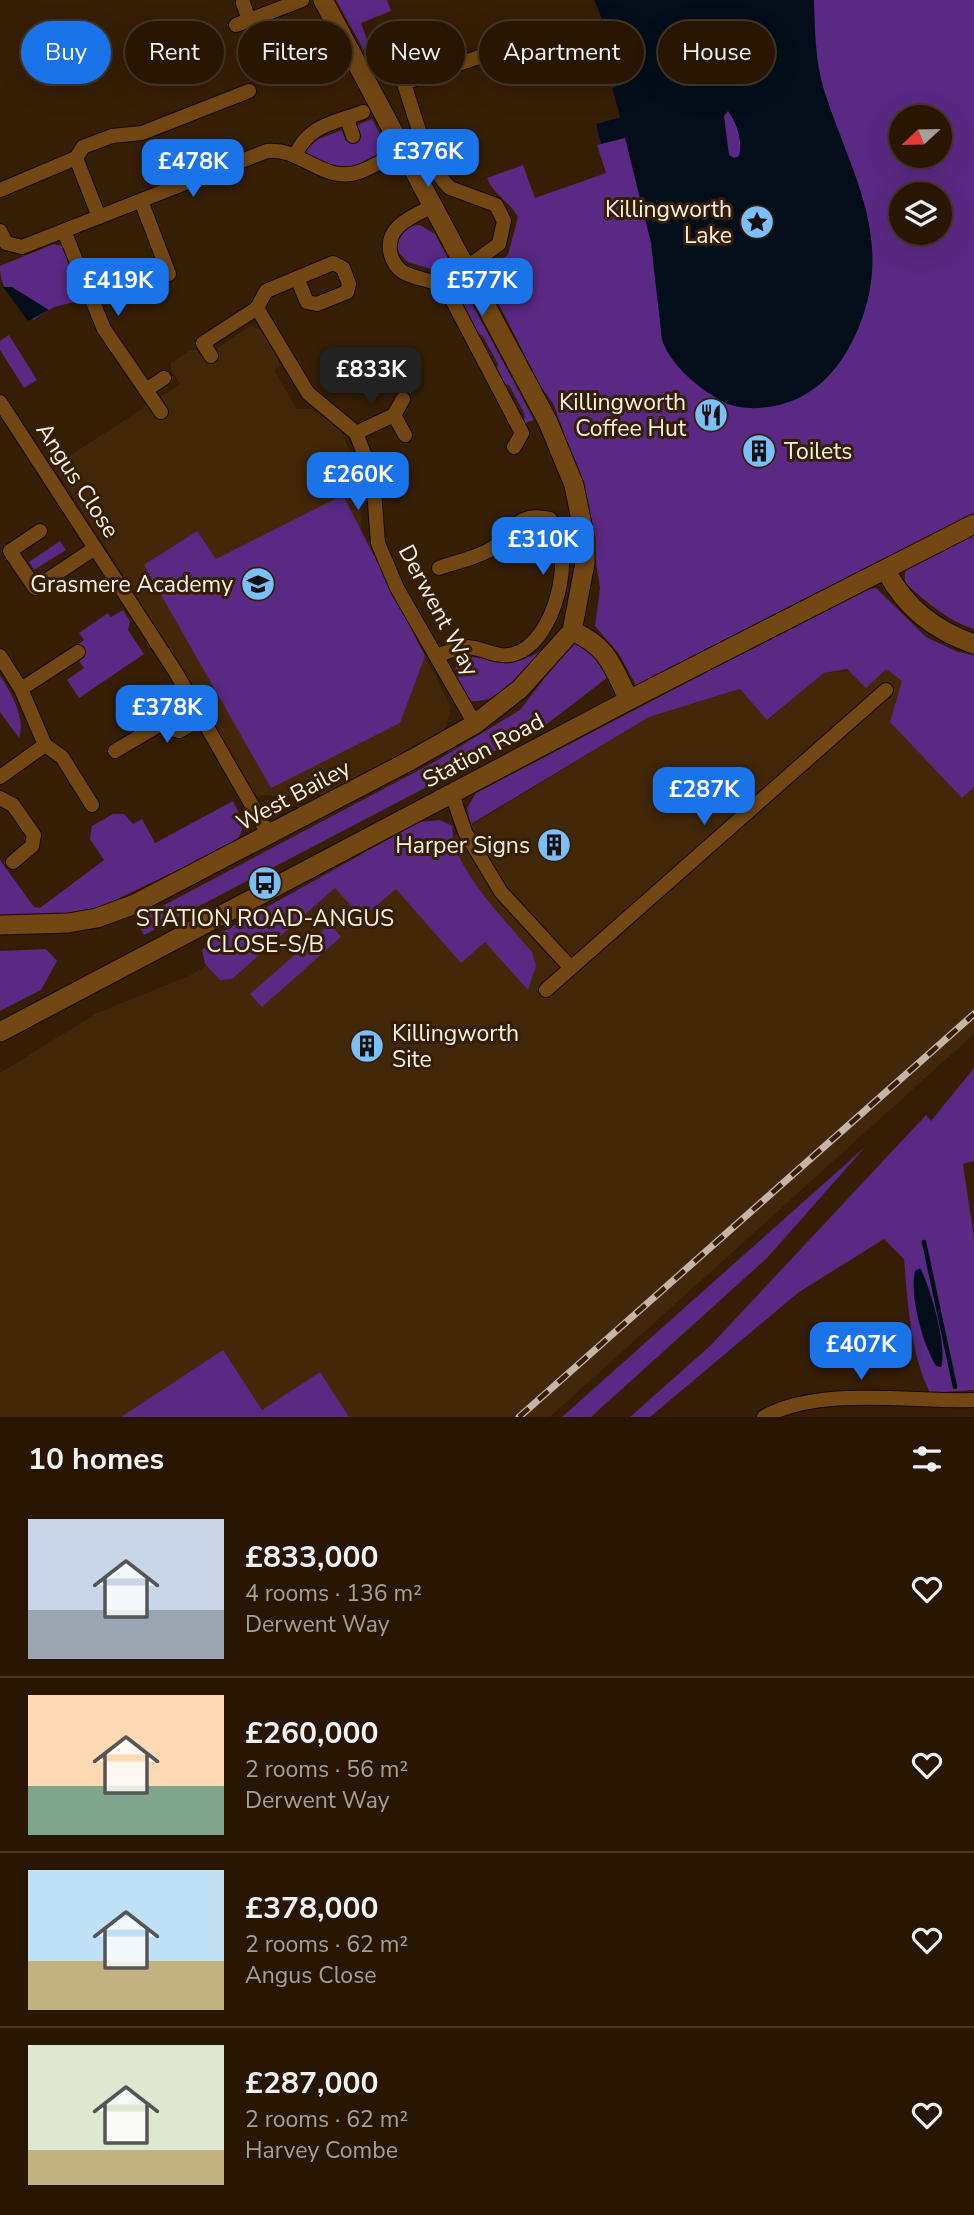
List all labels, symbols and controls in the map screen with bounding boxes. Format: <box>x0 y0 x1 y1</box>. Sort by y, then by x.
chip: Buy <box>21 21 111 84</box>
chip: Rent <box>125 21 224 84</box>
chip: Filters <box>238 21 352 84</box>
chip: New <box>366 21 465 84</box>
chip: Apartment <box>479 21 644 84</box>
chip: House <box>658 21 775 84</box>
north arrow <box>889 105 952 168</box>
map controls <box>889 105 952 245</box>
pin: £376K <box>379 130 477 189</box>
text: £376K <box>393 136 463 167</box>
pin: £478K <box>144 140 242 199</box>
text: £478K <box>158 146 228 177</box>
button: layers <box>889 182 952 245</box>
place label: Killingworth Lake <box>605 194 732 251</box>
place icon: Killingworth Lake <box>738 203 776 241</box>
pin: £419K <box>69 258 167 318</box>
pin: £577K <box>433 258 531 318</box>
text: £419K <box>83 265 153 296</box>
text: £577K <box>447 265 517 296</box>
pin: £833K <box>322 348 420 407</box>
text: £833K <box>336 354 406 385</box>
place label: Killingworth Coffee Hut <box>559 387 687 444</box>
restaurant icon: Killingworth Coffee Hut <box>692 396 730 434</box>
street label: Angus Close <box>29 417 126 544</box>
building icon: Toilets <box>740 432 778 470</box>
place label: Toilets <box>784 436 852 467</box>
pin: £260K <box>309 452 407 512</box>
text: £260K <box>323 459 393 490</box>
pin: £310K <box>494 518 592 577</box>
text: £310K <box>508 524 578 555</box>
street label: Derwent Way <box>391 539 486 681</box>
school or university icon: Grasmere Academy <box>239 565 277 603</box>
place label: Grasmere Academy <box>30 569 233 600</box>
pin: £378K <box>118 686 216 745</box>
text: £378K <box>132 692 202 723</box>
street label: Station Road <box>417 706 549 795</box>
street label: West Bailey <box>231 752 356 838</box>
pin: £287K <box>655 768 753 827</box>
text: £287K <box>669 774 739 805</box>
building icon: Harper Signs <box>535 826 573 864</box>
place label: Harper Signs <box>395 830 530 861</box>
bus stop icon: STATION ROAD-ANGUS CLOSE-S/B <box>246 864 284 902</box>
place label: STATION ROAD-ANGUS CLOSE-S/B <box>136 903 394 960</box>
place label: Killingworth Site <box>392 1018 519 1075</box>
building icon: Killingworth Site <box>348 1027 386 1065</box>
pin: £407K <box>812 1322 910 1382</box>
text: £407K <box>826 1329 896 1360</box>
text: 10 homes <box>28 1439 164 1480</box>
icon: filters <box>908 1440 946 1478</box>
text: £833,000 <box>245 1537 378 1578</box>
icon: home <box>84 1547 168 1631</box>
icon: heart <box>908 1570 946 1608</box>
text: 4 rooms · 136 m² <box>245 1578 422 1609</box>
text: Derwent Way <box>245 1609 390 1640</box>
text: £260,000 <box>245 1713 378 1754</box>
icon: home <box>84 1723 168 1807</box>
icon: heart <box>908 1746 946 1784</box>
text: 2 rooms · 56 m² <box>245 1754 408 1785</box>
text: Derwent Way <box>245 1785 390 1816</box>
text: £378,000 <box>245 1888 378 1929</box>
icon: home <box>84 1898 168 1982</box>
icon: heart <box>908 1921 946 1959</box>
text: 2 rooms · 62 m² <box>245 1929 408 1960</box>
text: Angus Close <box>245 1960 376 1991</box>
text: £287,000 <box>245 2063 378 2104</box>
icon: home <box>84 2073 168 2157</box>
icon: heart <box>908 2096 946 2134</box>
text: 2 rooms · 62 m² <box>245 2104 408 2135</box>
text: Harvey Combe <box>245 2135 398 2166</box>

